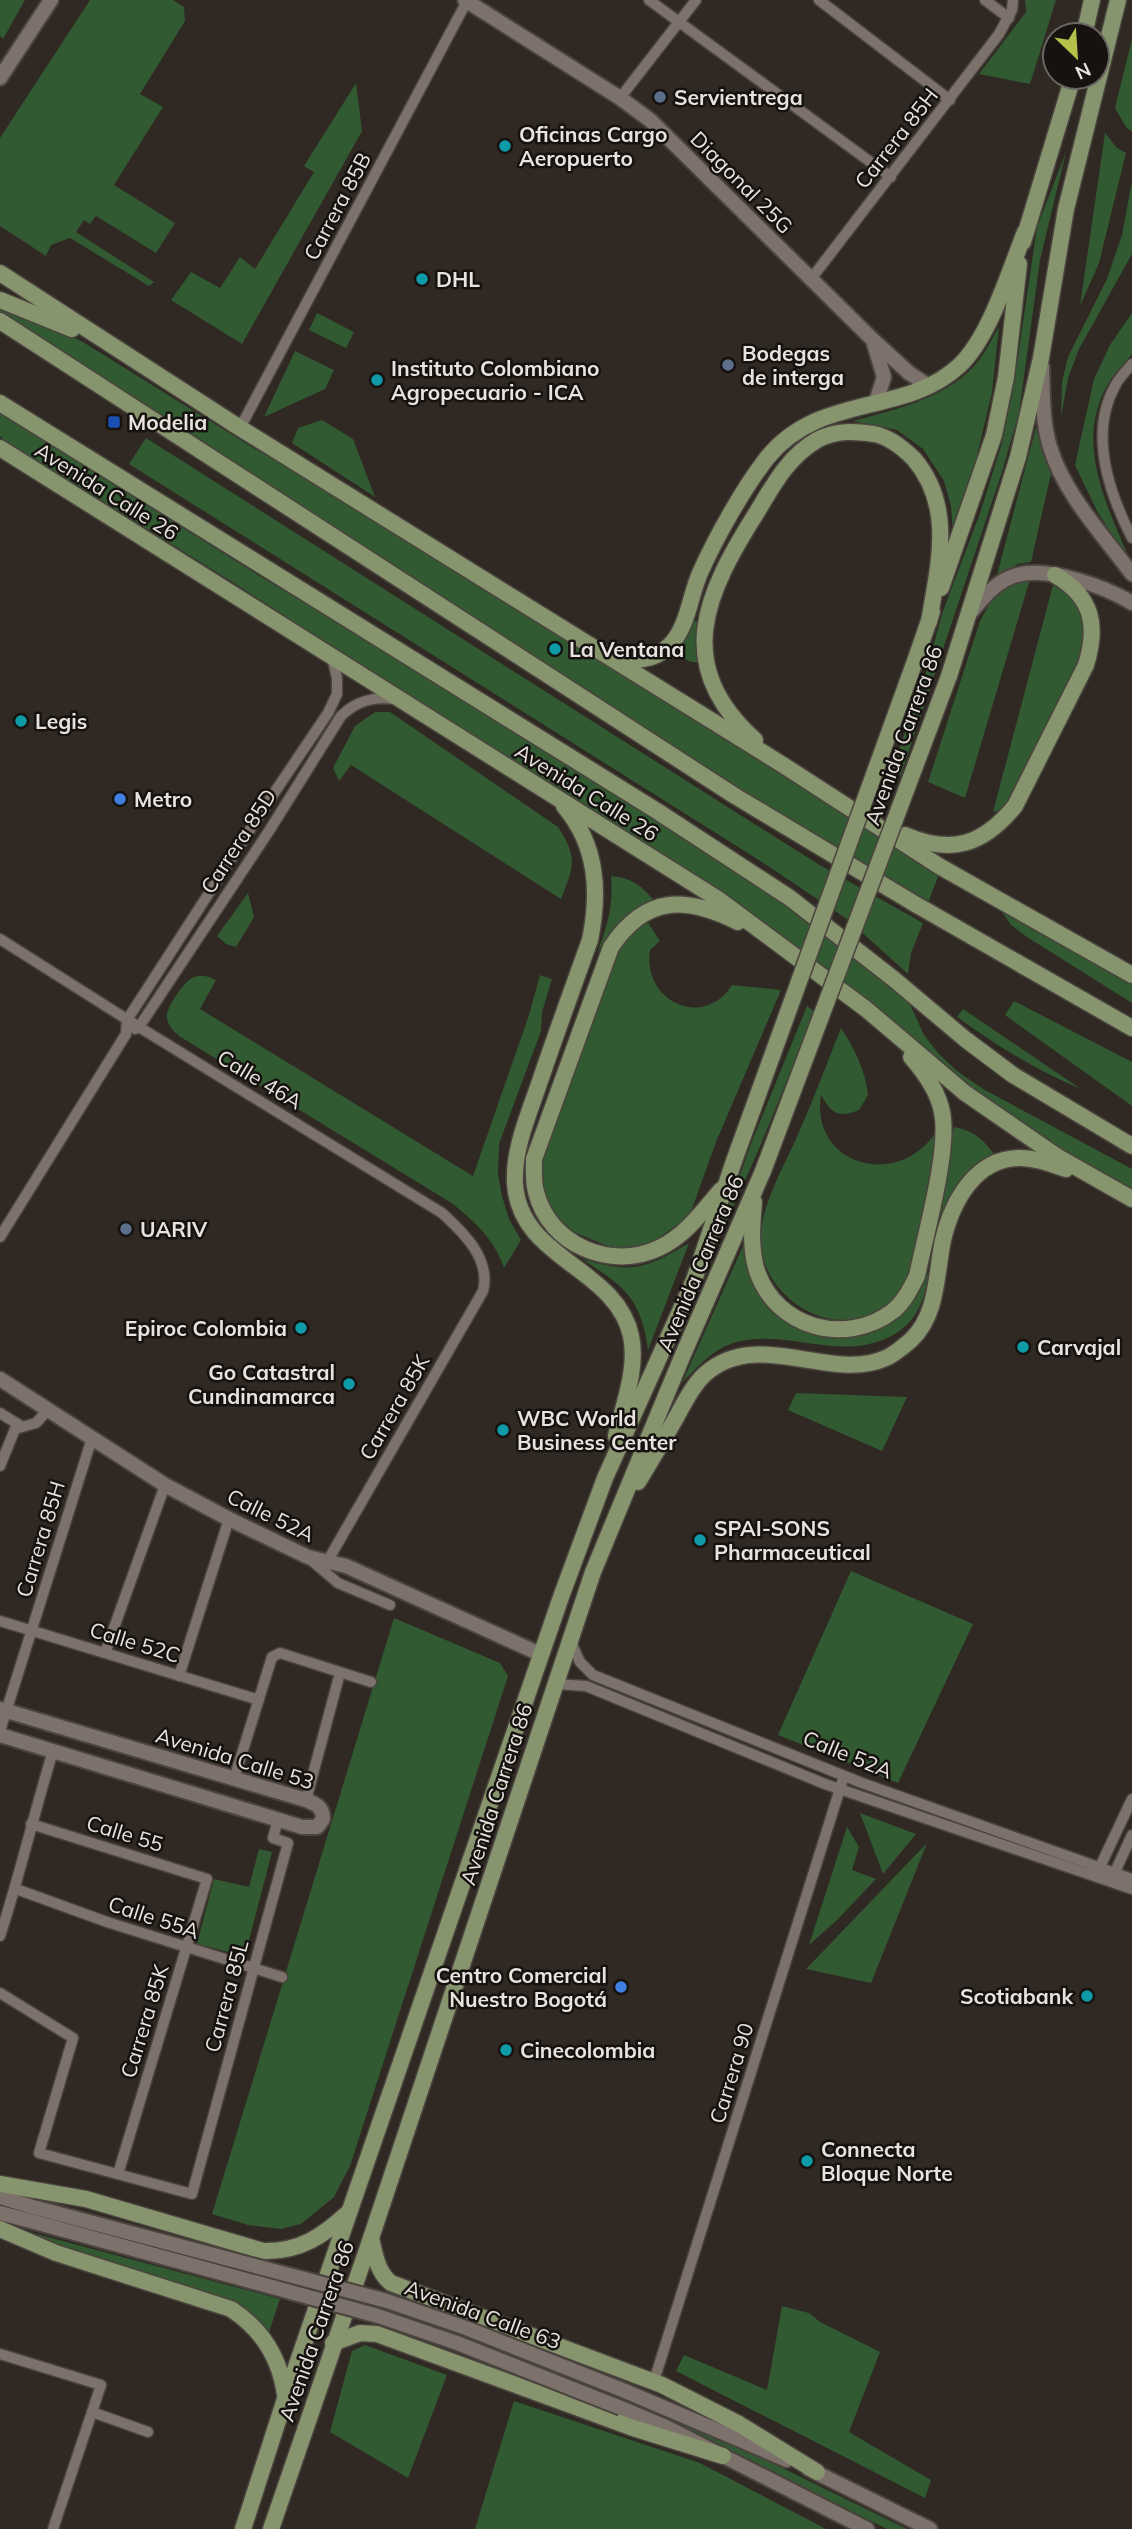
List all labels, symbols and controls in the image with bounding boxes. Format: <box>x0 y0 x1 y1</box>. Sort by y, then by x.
north arrow <box>1041 21 1111 91</box>
text: N <box>1072 57 1095 85</box>
street label: Carrera 85H <box>849 83 943 193</box>
place label: Servientrega <box>674 84 803 110</box>
marker: Servientrega <box>652 89 668 105</box>
place label: Oficinas Cargo Aeropuerto <box>519 121 667 171</box>
street label: Diagonal 25G <box>685 125 799 239</box>
marker: Oficinas Cargo Aeropuerto <box>497 138 513 154</box>
street label: Carrera 85B <box>298 148 376 264</box>
place label: DHL <box>436 266 480 292</box>
marker: DHL <box>414 271 430 287</box>
place label: Bodegas de interga <box>742 340 844 390</box>
place label: Instituto Colombiano Agropecuario - ICA <box>391 355 600 405</box>
marker: Bodegas de interga <box>720 357 736 373</box>
marker: Instituto Colombiano Agropecuario - ICA <box>369 372 385 388</box>
place label: Modelia <box>128 409 207 435</box>
marker: Modelia <box>106 414 122 430</box>
street label: Avenida Calle 26 <box>31 437 183 545</box>
place label: La Ventana <box>569 636 684 662</box>
marker: La Ventana <box>547 641 563 657</box>
street label: Avenida Carrera 86 <box>858 642 948 828</box>
place label: Legis <box>35 708 87 734</box>
marker: Legis <box>13 713 29 729</box>
street label: Avenida Calle 26 <box>511 738 663 846</box>
street label: Carrera 85D <box>195 784 281 898</box>
place label: Metro <box>134 786 192 812</box>
marker: Metro <box>112 791 128 807</box>
street label: Calle 46A <box>213 1044 308 1115</box>
street label: Avenida Carrera 86 <box>651 1171 749 1355</box>
place label: UARIV <box>140 1216 208 1242</box>
marker: UARIV <box>118 1221 134 1237</box>
place label: Epiroc Colombia <box>125 1315 287 1341</box>
marker: Epiroc Colombia <box>293 1320 309 1336</box>
place label: Carvajal <box>1037 1334 1121 1360</box>
marker: Carvajal <box>1015 1339 1031 1355</box>
street label: Carrera 85K <box>353 1349 435 1464</box>
place label: Go Catastral Cundinamarca <box>188 1359 335 1409</box>
marker: Go Catastral Cundinamarca <box>341 1376 357 1392</box>
place label: WBC World Business Center <box>517 1405 677 1455</box>
marker: WBC World Business Center <box>495 1422 511 1438</box>
street label: Carrera 85H <box>10 1478 70 1600</box>
street label: Calle 52A <box>223 1483 320 1548</box>
place label: SPAI-SONS Pharmaceutical <box>714 1515 871 1565</box>
marker: SPAI-SONS Pharmaceutical <box>692 1532 708 1548</box>
street label: Calle 52C <box>87 1616 183 1668</box>
street label: Avenida Carrera 86 <box>454 1700 538 1888</box>
street label: Avenida Calle 53 <box>153 1722 317 1794</box>
street label: Calle 52A <box>799 1724 897 1784</box>
street label: Calle 55 <box>84 1809 166 1857</box>
street label: Calle 55A <box>105 1890 203 1944</box>
street label: Carrera 85L <box>199 1936 254 2055</box>
street label: Carrera 85K <box>114 1960 174 2081</box>
place label: Centro Comercial Nuestro Bogotá <box>436 1962 607 2012</box>
marker: Centro Comercial Nuestro Bogotá <box>613 1979 629 1995</box>
place label: Scotiabank <box>960 1983 1073 2009</box>
marker: Scotiabank <box>1079 1988 1095 2004</box>
street label: Carrera 90 <box>703 2019 759 2127</box>
place label: Cinecolombia <box>520 2037 655 2063</box>
marker: Cinecolombia <box>498 2042 514 2058</box>
place label: Connecta Bloque Norte <box>821 2136 953 2186</box>
marker: Connecta Bloque Norte <box>799 2153 815 2169</box>
street label: Avenida Carrera 86 <box>273 2237 359 2425</box>
street label: Avenida Calle 63 <box>401 2274 565 2354</box>

